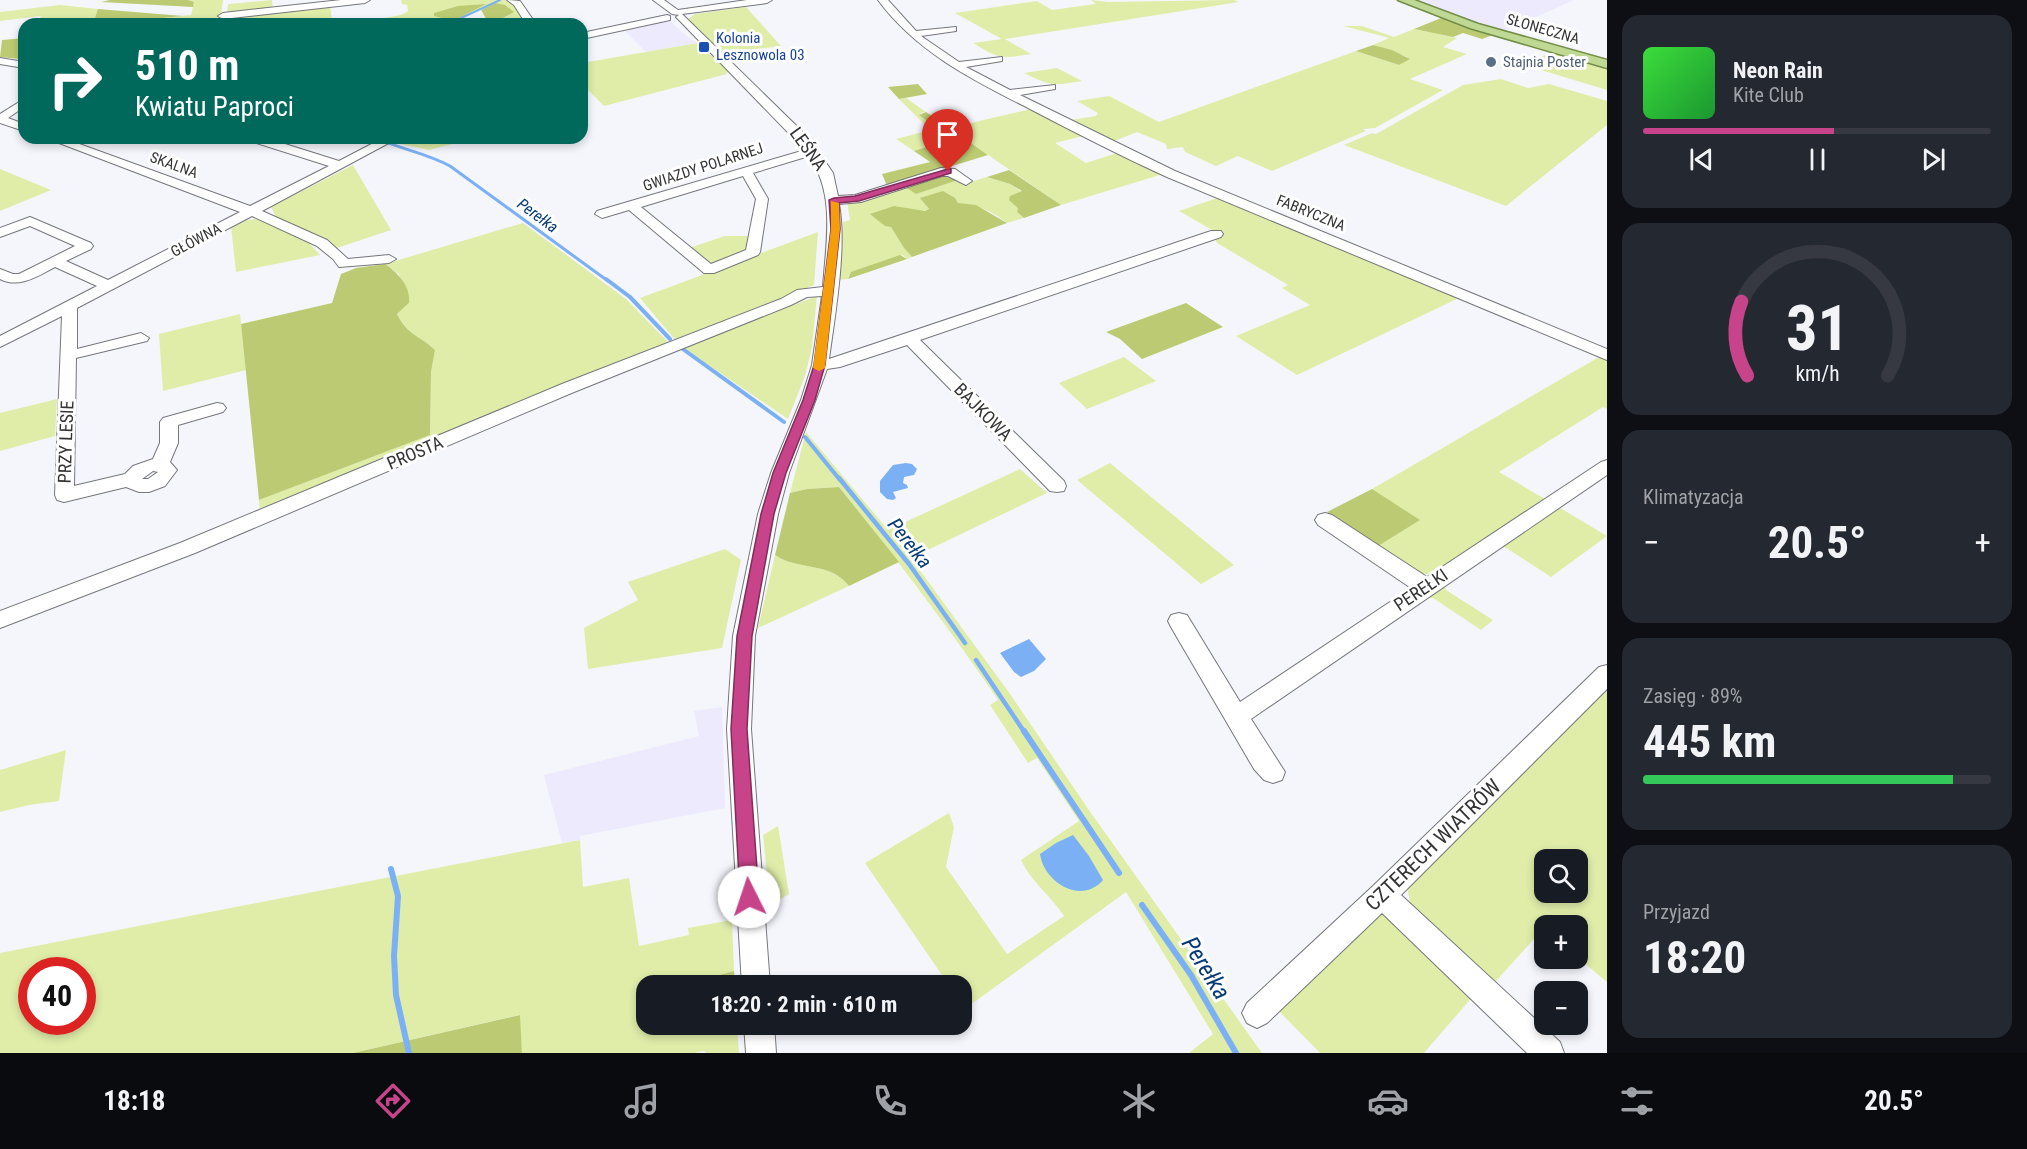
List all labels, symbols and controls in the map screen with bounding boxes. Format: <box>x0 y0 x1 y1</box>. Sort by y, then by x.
street label: SŁONECZNA <box>1504 10 1582 48</box>
place label: Kolonia Lesznowola 03 <box>716 29 805 64</box>
marker: Kolonia Lesznowola 03 <box>697 40 711 54</box>
text: 510 m <box>135 41 240 90</box>
icon: right <box>36 42 114 120</box>
place label: Stajnia Poster <box>1503 53 1586 71</box>
marker: Stajnia Poster <box>1484 55 1498 69</box>
text: Neon Rain <box>1733 58 1823 83</box>
text: Kite Club <box>1733 83 1804 107</box>
text: Kwiatu Paproci <box>135 91 294 123</box>
pin <box>922 109 973 171</box>
icon: arrive <box>931 118 964 151</box>
street label: LEŚNA <box>786 123 832 175</box>
street label: GWIAZDY POLARNEJ <box>641 139 765 195</box>
icon: previous <box>1685 143 1718 176</box>
icon: pause <box>1801 143 1834 176</box>
icon: next <box>1917 143 1950 176</box>
street label: SKALNA <box>148 148 201 182</box>
street label: FABRYCZNA <box>1274 191 1348 235</box>
water label: Perełka <box>514 194 562 237</box>
street label: GŁÓWNA <box>168 219 225 261</box>
text: 31 <box>1785 292 1849 365</box>
text: km/h <box>1795 361 1839 386</box>
street label: BAJKOWA <box>950 378 1017 445</box>
street label: PRZY LESIE <box>54 400 77 484</box>
street label: PROSTA <box>384 431 447 474</box>
text: Klimatyzacja <box>1643 485 1744 509</box>
water label: Perełka <box>883 513 937 573</box>
text: 20.5° <box>1768 516 1866 569</box>
text: − <box>1643 523 1660 562</box>
text: + <box>1975 523 1991 562</box>
street label: PEREŁKI <box>1390 564 1452 615</box>
text: Zasięg · 89% <box>1643 684 1742 708</box>
text: 445 km <box>1643 715 1776 768</box>
street label: CZTERECH WIATRÓW <box>1360 774 1506 916</box>
map controls <box>1534 849 1588 1035</box>
button: search <box>1534 849 1588 903</box>
position arrow <box>717 865 781 929</box>
text: Przyjazd <box>1643 900 1710 924</box>
button: + <box>1534 915 1588 969</box>
water label: Perełka <box>1176 931 1236 1005</box>
text: 18:20 <box>1643 931 1746 984</box>
speed limit sign: 40 <box>18 957 96 1035</box>
button: − <box>1534 981 1588 1035</box>
text: 18:20 · 2 min · 610 m <box>711 992 897 1017</box>
icon: directions <box>372 1080 414 1122</box>
icon: music <box>621 1080 663 1122</box>
icon: phone <box>869 1080 911 1122</box>
icon: climate <box>1118 1080 1160 1122</box>
icon: car <box>1367 1080 1409 1122</box>
icon: filters <box>1616 1080 1658 1122</box>
text: 18:18 <box>103 1085 165 1117</box>
text: 20.5° <box>1864 1085 1924 1117</box>

